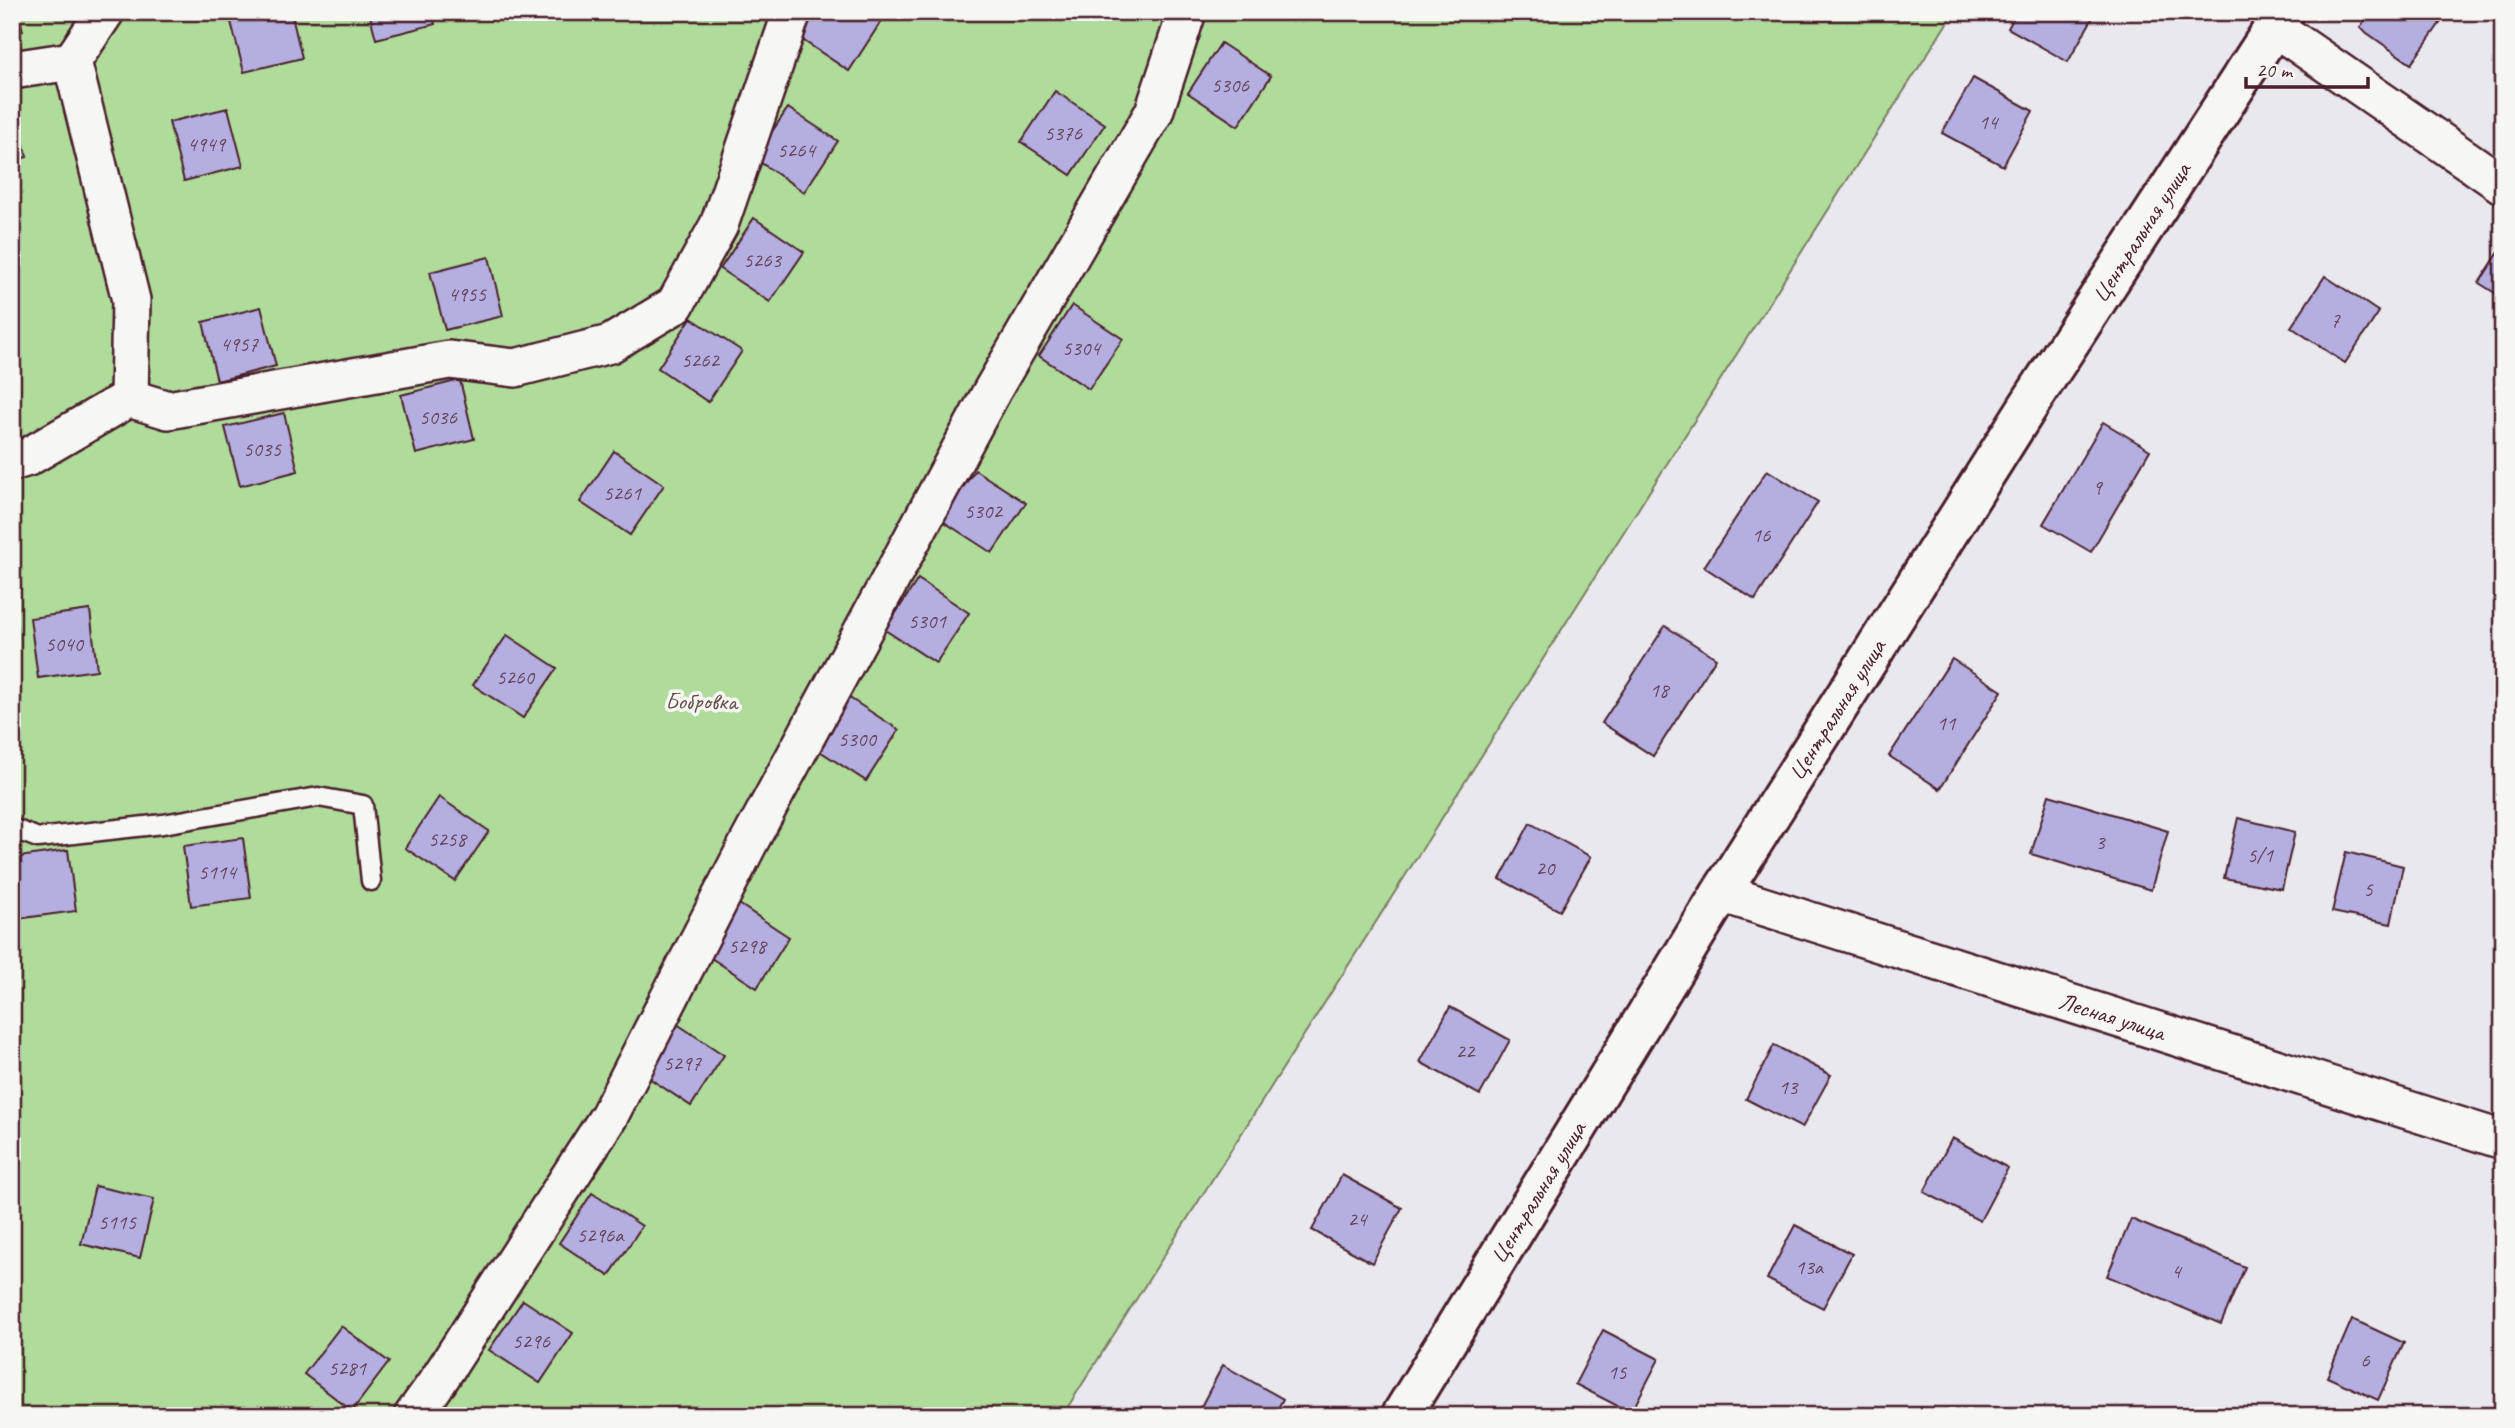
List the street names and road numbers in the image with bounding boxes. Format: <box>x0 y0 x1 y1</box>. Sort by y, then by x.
street label: Центральная улица <box>2085 155 2198 308</box>
street label: Центральная улица <box>1781 632 1893 786</box>
street label: Лесная улица <box>2055 986 2171 1048</box>
street label: Центральная улица <box>1483 1115 1593 1269</box>

